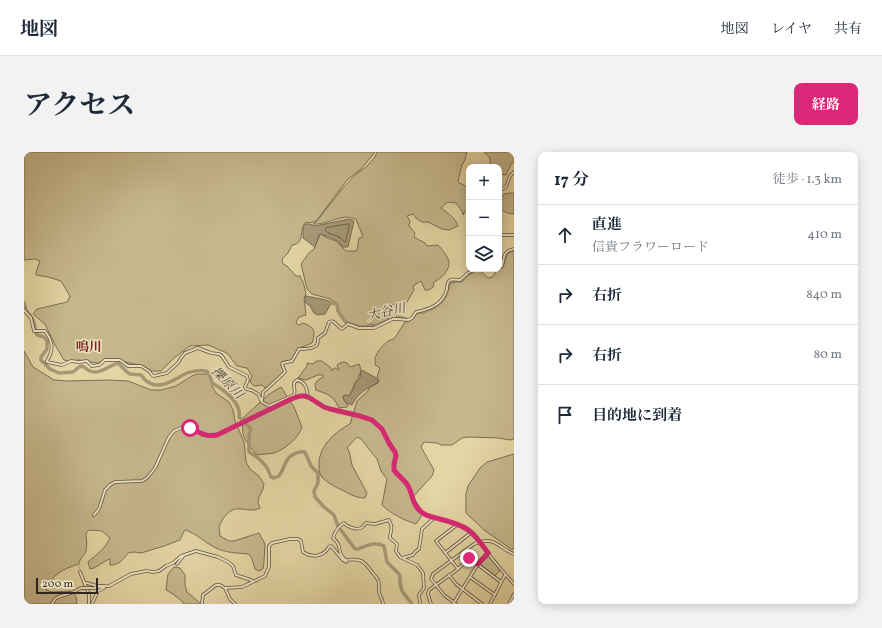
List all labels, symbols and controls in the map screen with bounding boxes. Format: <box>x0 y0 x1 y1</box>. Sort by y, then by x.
text: 地図 <box>20 17 58 43</box>
text: 地図 <box>721 20 749 39</box>
text: レイヤ <box>771 20 812 39</box>
text: 共有 <box>834 20 862 39</box>
button: 経路 <box>794 83 858 125</box>
text: アクセス <box>24 87 135 126</box>
map controls <box>466 164 502 272</box>
button: + <box>466 164 502 200</box>
text: 17 分 <box>554 169 589 192</box>
text: 徒歩 · 1.3 km <box>773 171 842 189</box>
button: − <box>466 200 502 236</box>
text: 直進 <box>592 215 622 236</box>
icon: ahead <box>554 224 576 246</box>
text: 410 m <box>807 226 842 244</box>
button: layers <box>466 236 502 272</box>
text: 信貴フラワーロード <box>592 239 709 257</box>
icon: right <box>554 284 576 306</box>
text: 右折 <box>592 286 622 307</box>
text: 840 m <box>806 286 842 304</box>
water label: 大谷川 <box>365 299 409 326</box>
district label: 鳴川 <box>76 339 102 357</box>
icon: right <box>554 344 576 366</box>
text: 右折 <box>592 346 622 367</box>
text: 80 m <box>813 346 842 364</box>
water label: 擽原川 <box>207 363 248 405</box>
icon: arrive <box>554 404 576 426</box>
text: 目的地に到着 <box>592 406 682 427</box>
route start <box>181 419 199 437</box>
route end <box>460 549 478 567</box>
scale bar <box>36 576 98 595</box>
text: 200 m <box>42 577 73 592</box>

